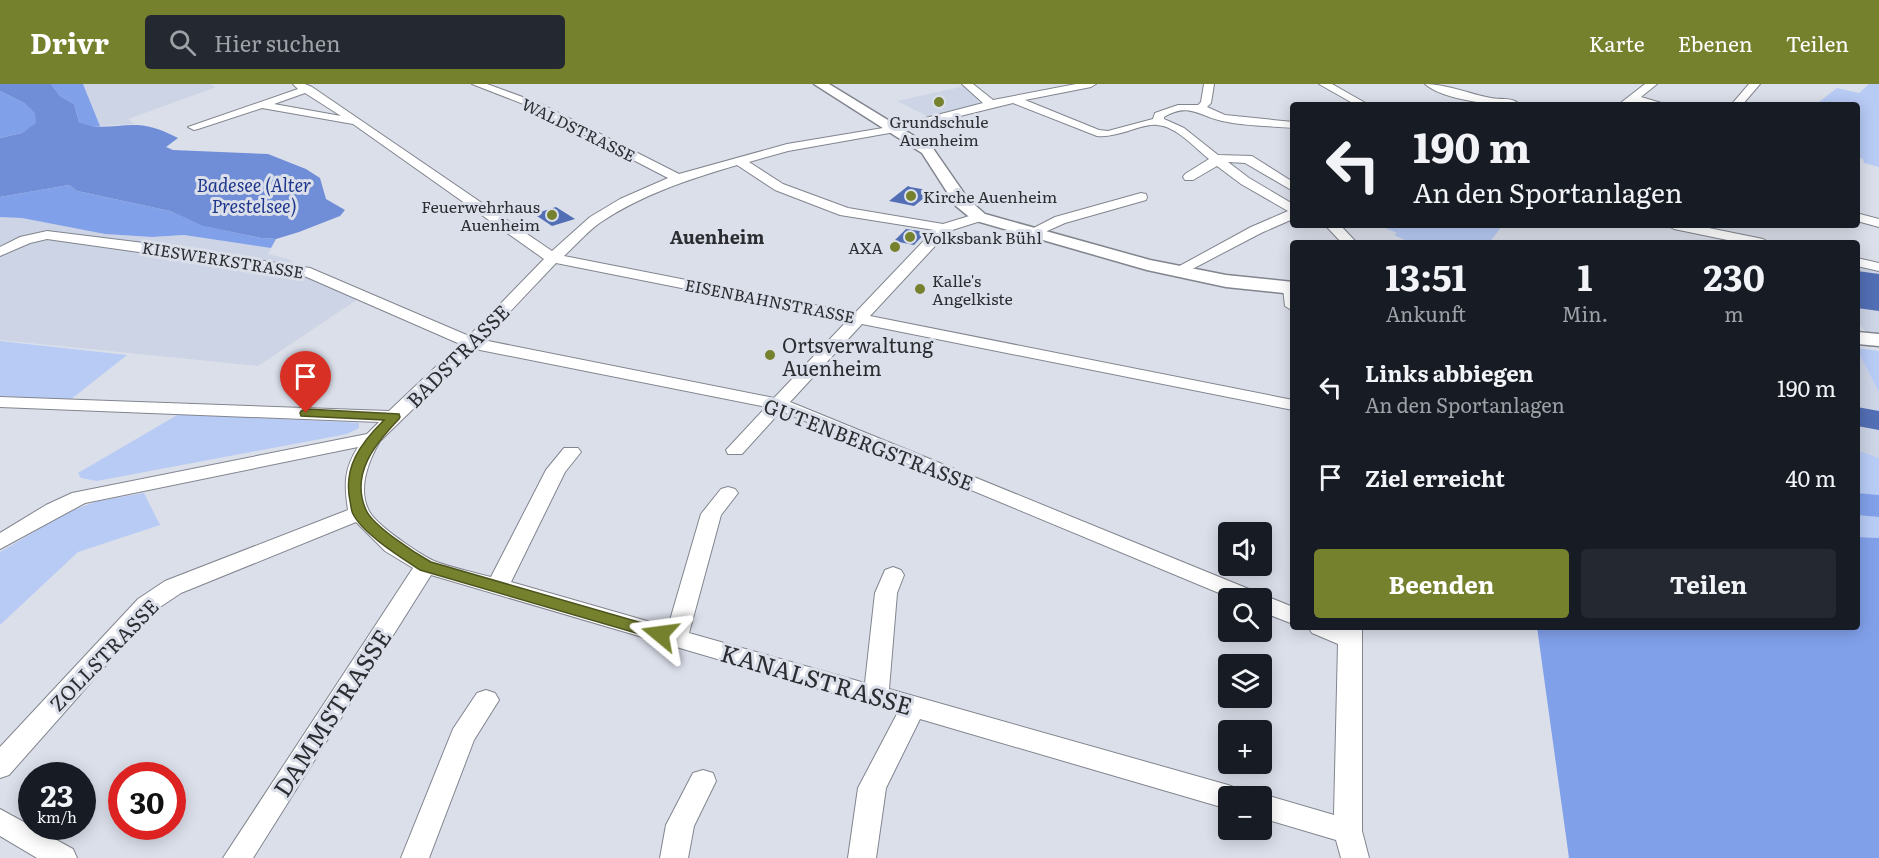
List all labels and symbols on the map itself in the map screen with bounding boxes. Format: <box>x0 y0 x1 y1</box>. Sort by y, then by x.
street label: WALDSTRASSE <box>518 91 640 167</box>
marker: Grundschule Auenheim <box>932 95 946 109</box>
place label: Grundschule Auenheim <box>890 109 988 151</box>
water label: Badesee (Alter Prestelsee) <box>197 171 311 219</box>
place label: Kirche Auenheim <box>923 184 1058 208</box>
marker: Kirche Auenheim <box>904 189 918 203</box>
place label: Feuerwehrhaus Auenheim <box>421 194 540 236</box>
marker: Feuerwehrhaus Auenheim <box>545 208 559 222</box>
district label: Auenheim <box>670 223 764 250</box>
place label: Volksbank Bühl <box>922 225 1042 249</box>
marker: Volksbank Bühl <box>903 230 917 244</box>
street label: KIESWERKSTRASSE <box>140 234 306 284</box>
place label: AXA <box>848 235 883 259</box>
marker: AXA <box>888 240 902 254</box>
place label: Kalle's Angelkiste <box>932 268 1013 310</box>
street label: EISENBAHNSTRASSE <box>683 272 857 328</box>
marker: Kalle's Angelkiste <box>913 282 927 296</box>
street label: BADSTRASSE <box>399 297 515 413</box>
place label: Ortsverwaltung Auenheim <box>782 329 934 382</box>
marker: Ortsverwaltung Auenheim <box>763 348 777 362</box>
pin <box>280 351 331 413</box>
street label: GUTENBERGSTRASSE <box>760 389 978 497</box>
street label: ZOLLSTRASSE <box>42 591 164 717</box>
position arrow <box>628 602 692 666</box>
street label: DAMMSTRASSE <box>264 621 398 803</box>
street label: KANALSTRASSE <box>717 634 917 722</box>
speed limit sign: 30 <box>108 762 186 840</box>

